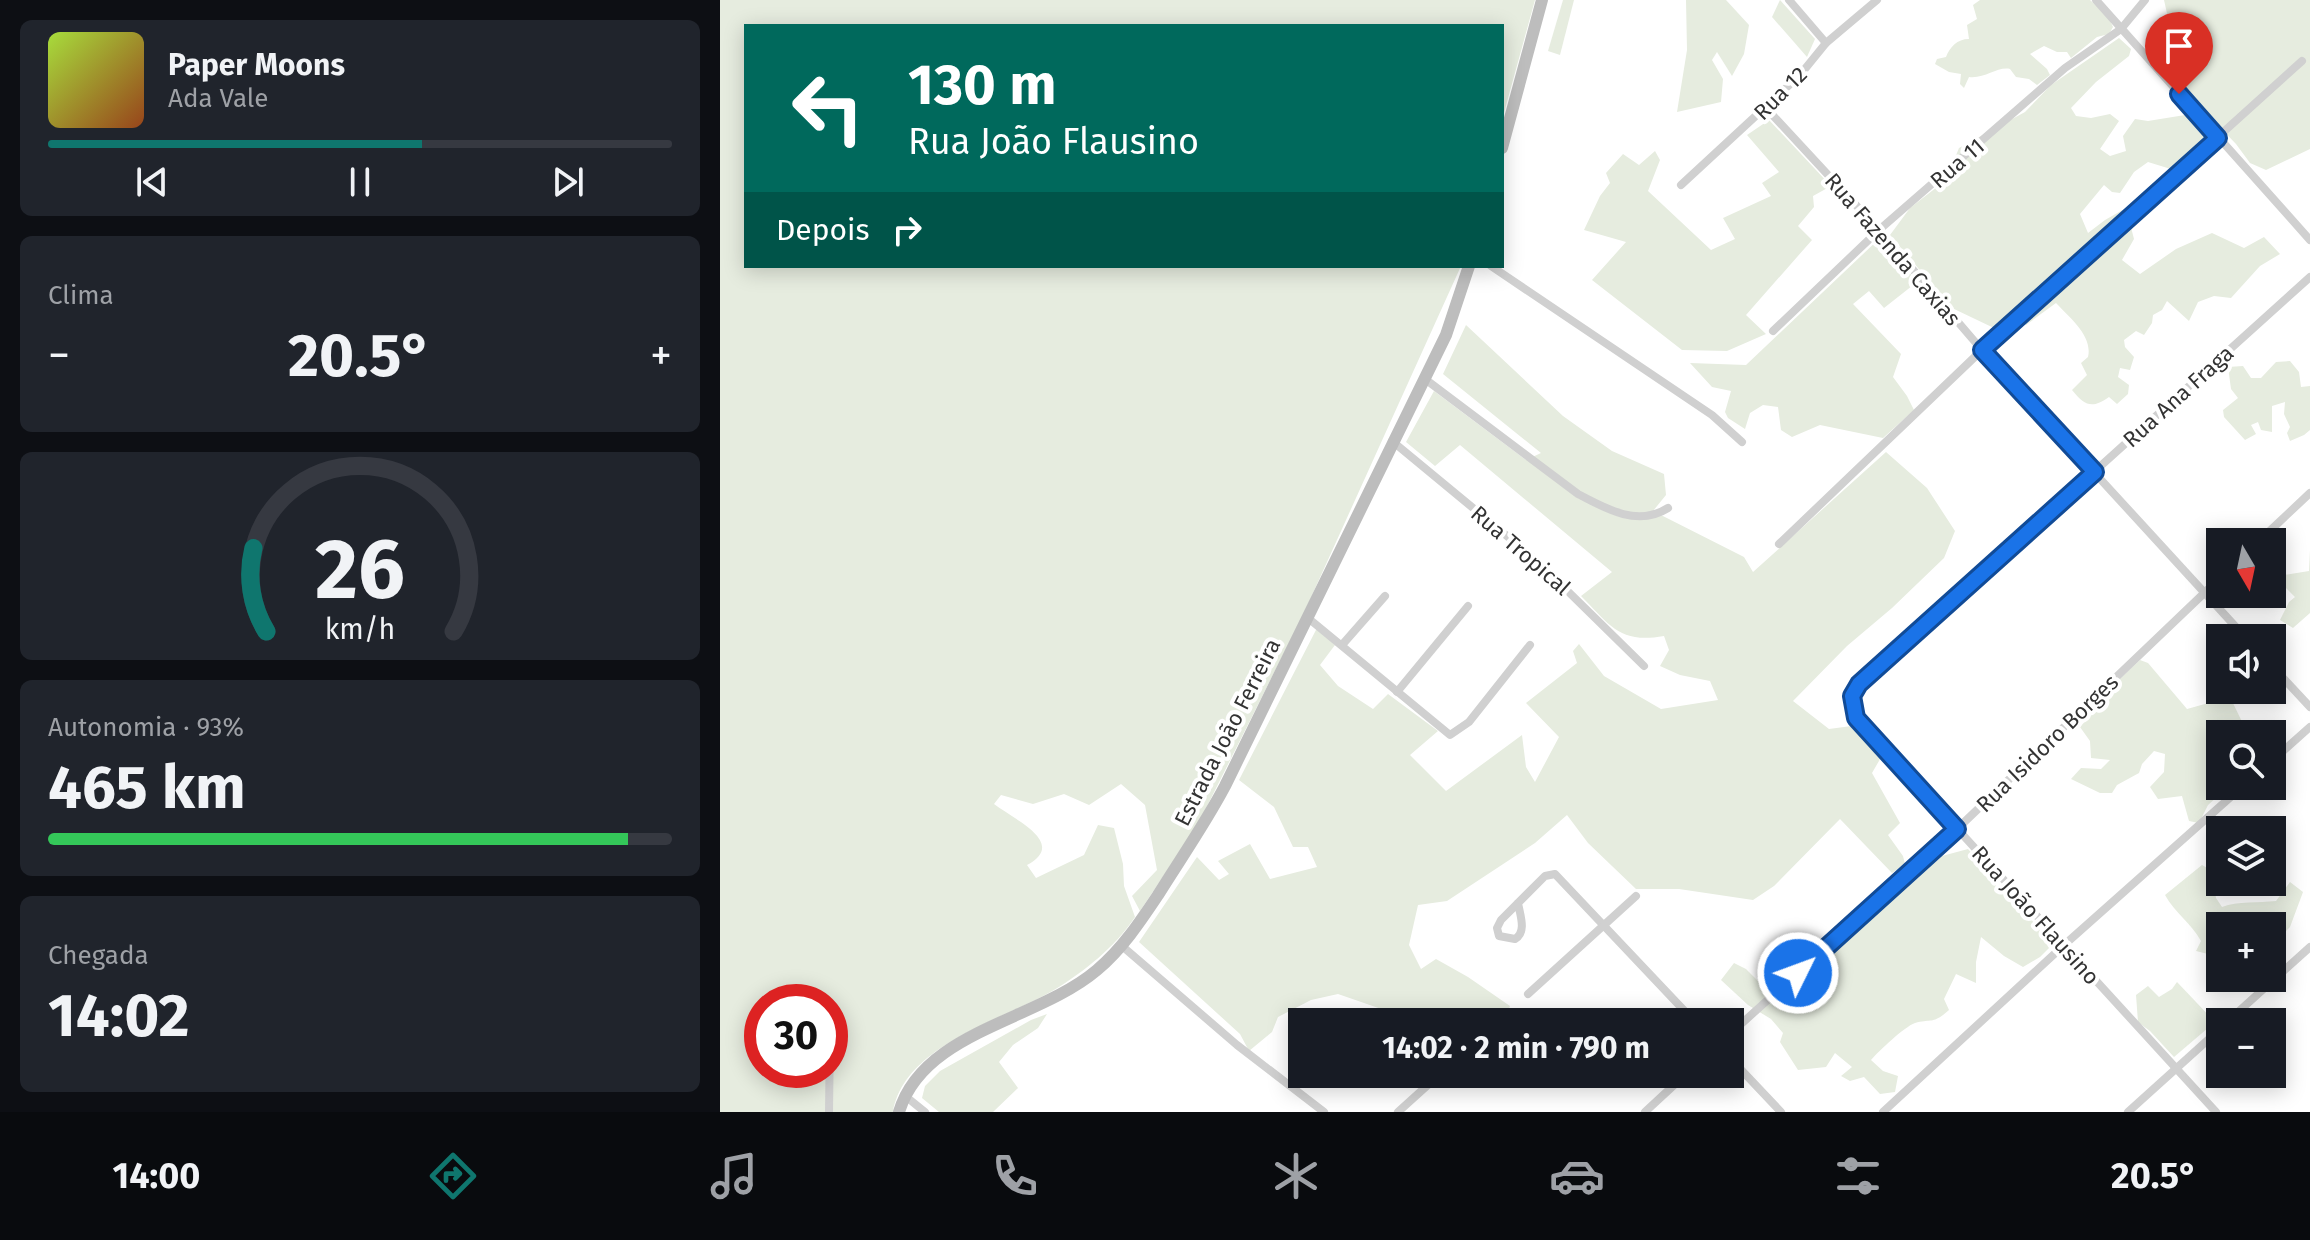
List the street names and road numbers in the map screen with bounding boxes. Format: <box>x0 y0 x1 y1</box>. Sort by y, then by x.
street label: Rua 12 <box>1748 61 1813 126</box>
street label: Rua 11 <box>1925 133 1990 194</box>
street label: Rua Fazenda Caxias <box>1819 167 1966 331</box>
street label: Rua Ana Fraga <box>2117 340 2239 453</box>
street label: Rua Tropical <box>1465 500 1576 601</box>
street label: Estrada João Ferreira <box>1168 634 1286 830</box>
street label: Rua Isidoro Borges <box>1971 669 2124 818</box>
street label: Rua João Flausino <box>1966 840 2105 990</box>

